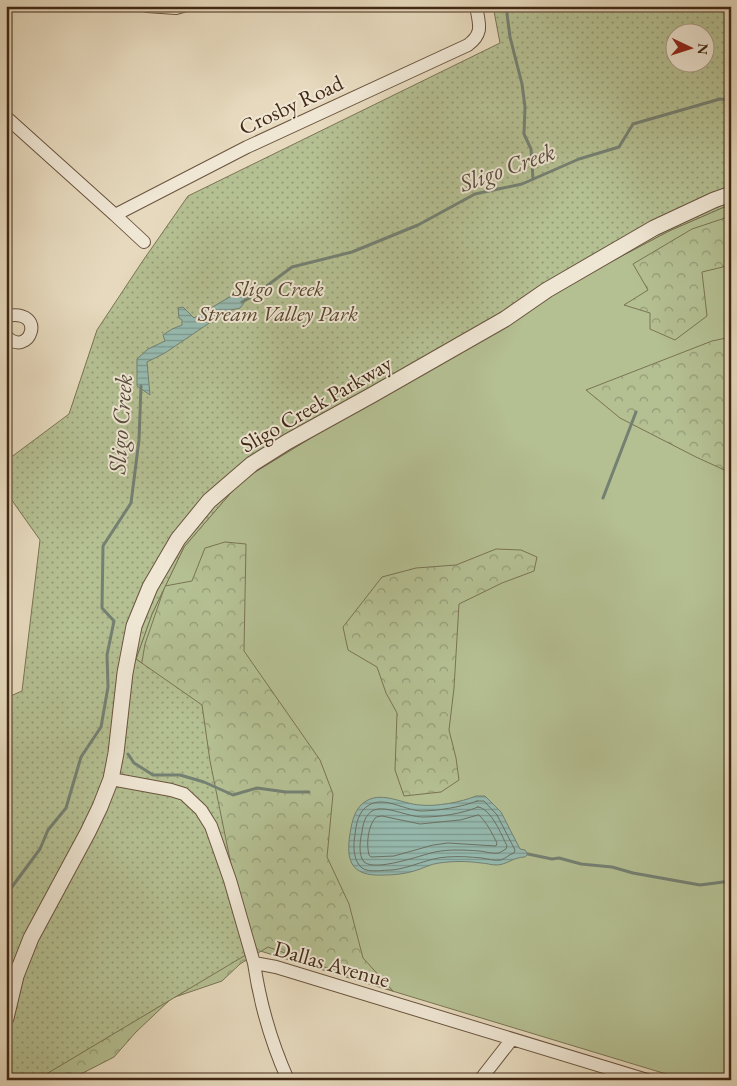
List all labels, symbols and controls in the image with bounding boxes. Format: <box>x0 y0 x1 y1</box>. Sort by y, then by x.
north arrow <box>664 22 714 72</box>
text: N <box>694 43 712 56</box>
street label: Crosby Road <box>234 68 349 142</box>
water label: Sligo Creek <box>454 135 559 199</box>
park label: Sligo Creek Stream Valley Park <box>197 274 358 328</box>
street label: Sligo Creek Parkway <box>235 349 398 459</box>
water label: Sligo Creek <box>101 373 139 476</box>
street label: Dallas Avenue <box>271 934 394 995</box>

